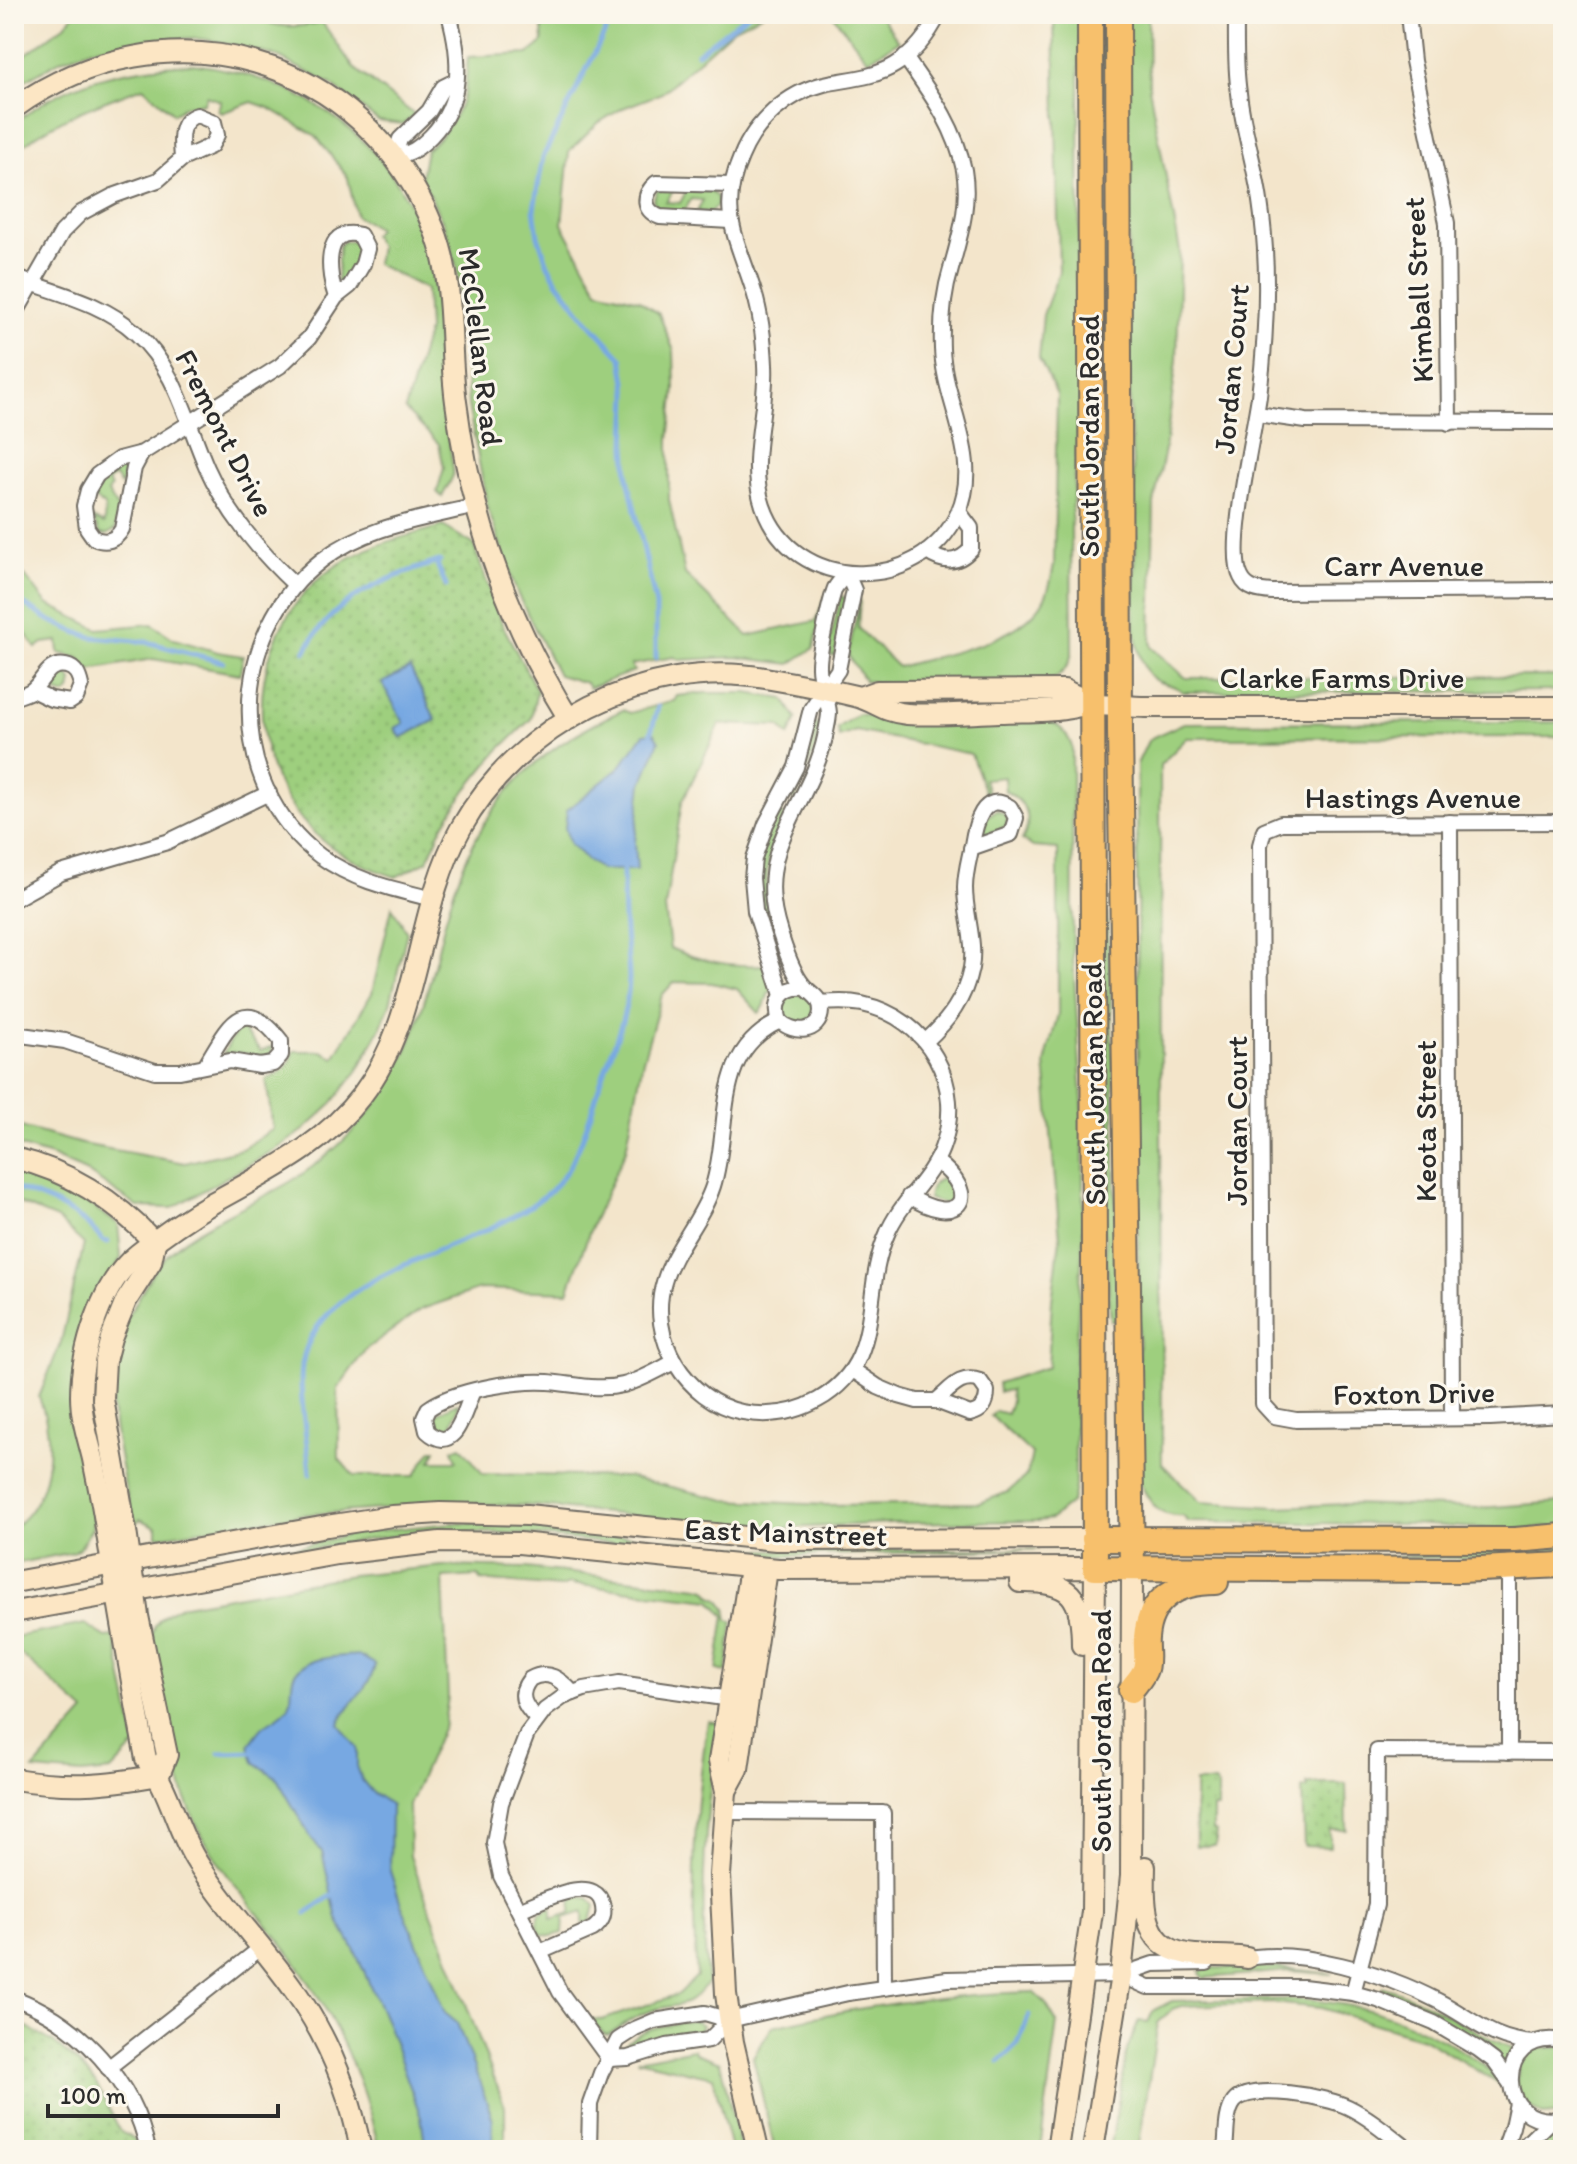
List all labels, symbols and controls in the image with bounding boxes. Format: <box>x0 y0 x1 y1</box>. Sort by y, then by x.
street label: Kimball Street <box>1395 196 1441 384</box>
street label: McClellan Road <box>450 246 512 448</box>
street label: Jordan Court <box>1205 283 1257 455</box>
street label: South Jordan Road <box>1070 314 1107 558</box>
street label: Fremont Drive <box>167 343 283 523</box>
street label: Carr Avenue <box>1324 547 1484 584</box>
street label: Clarke Farms Drive <box>1219 659 1465 696</box>
street label: Hastings Avenue <box>1305 779 1521 816</box>
street label: South Jordan Road <box>1072 962 1114 1206</box>
street label: Jordan Court <box>1218 1036 1255 1206</box>
street label: Keota Street <box>1407 1040 1444 1202</box>
street label: Foxton Drive <box>1332 1373 1496 1413</box>
street label: East Mainstreet <box>684 1510 888 1554</box>
street label: South Jordan Road <box>1082 1609 1119 1853</box>
scale bar <box>48 2068 278 2118</box>
text: 100 m <box>60 2081 126 2110</box>

